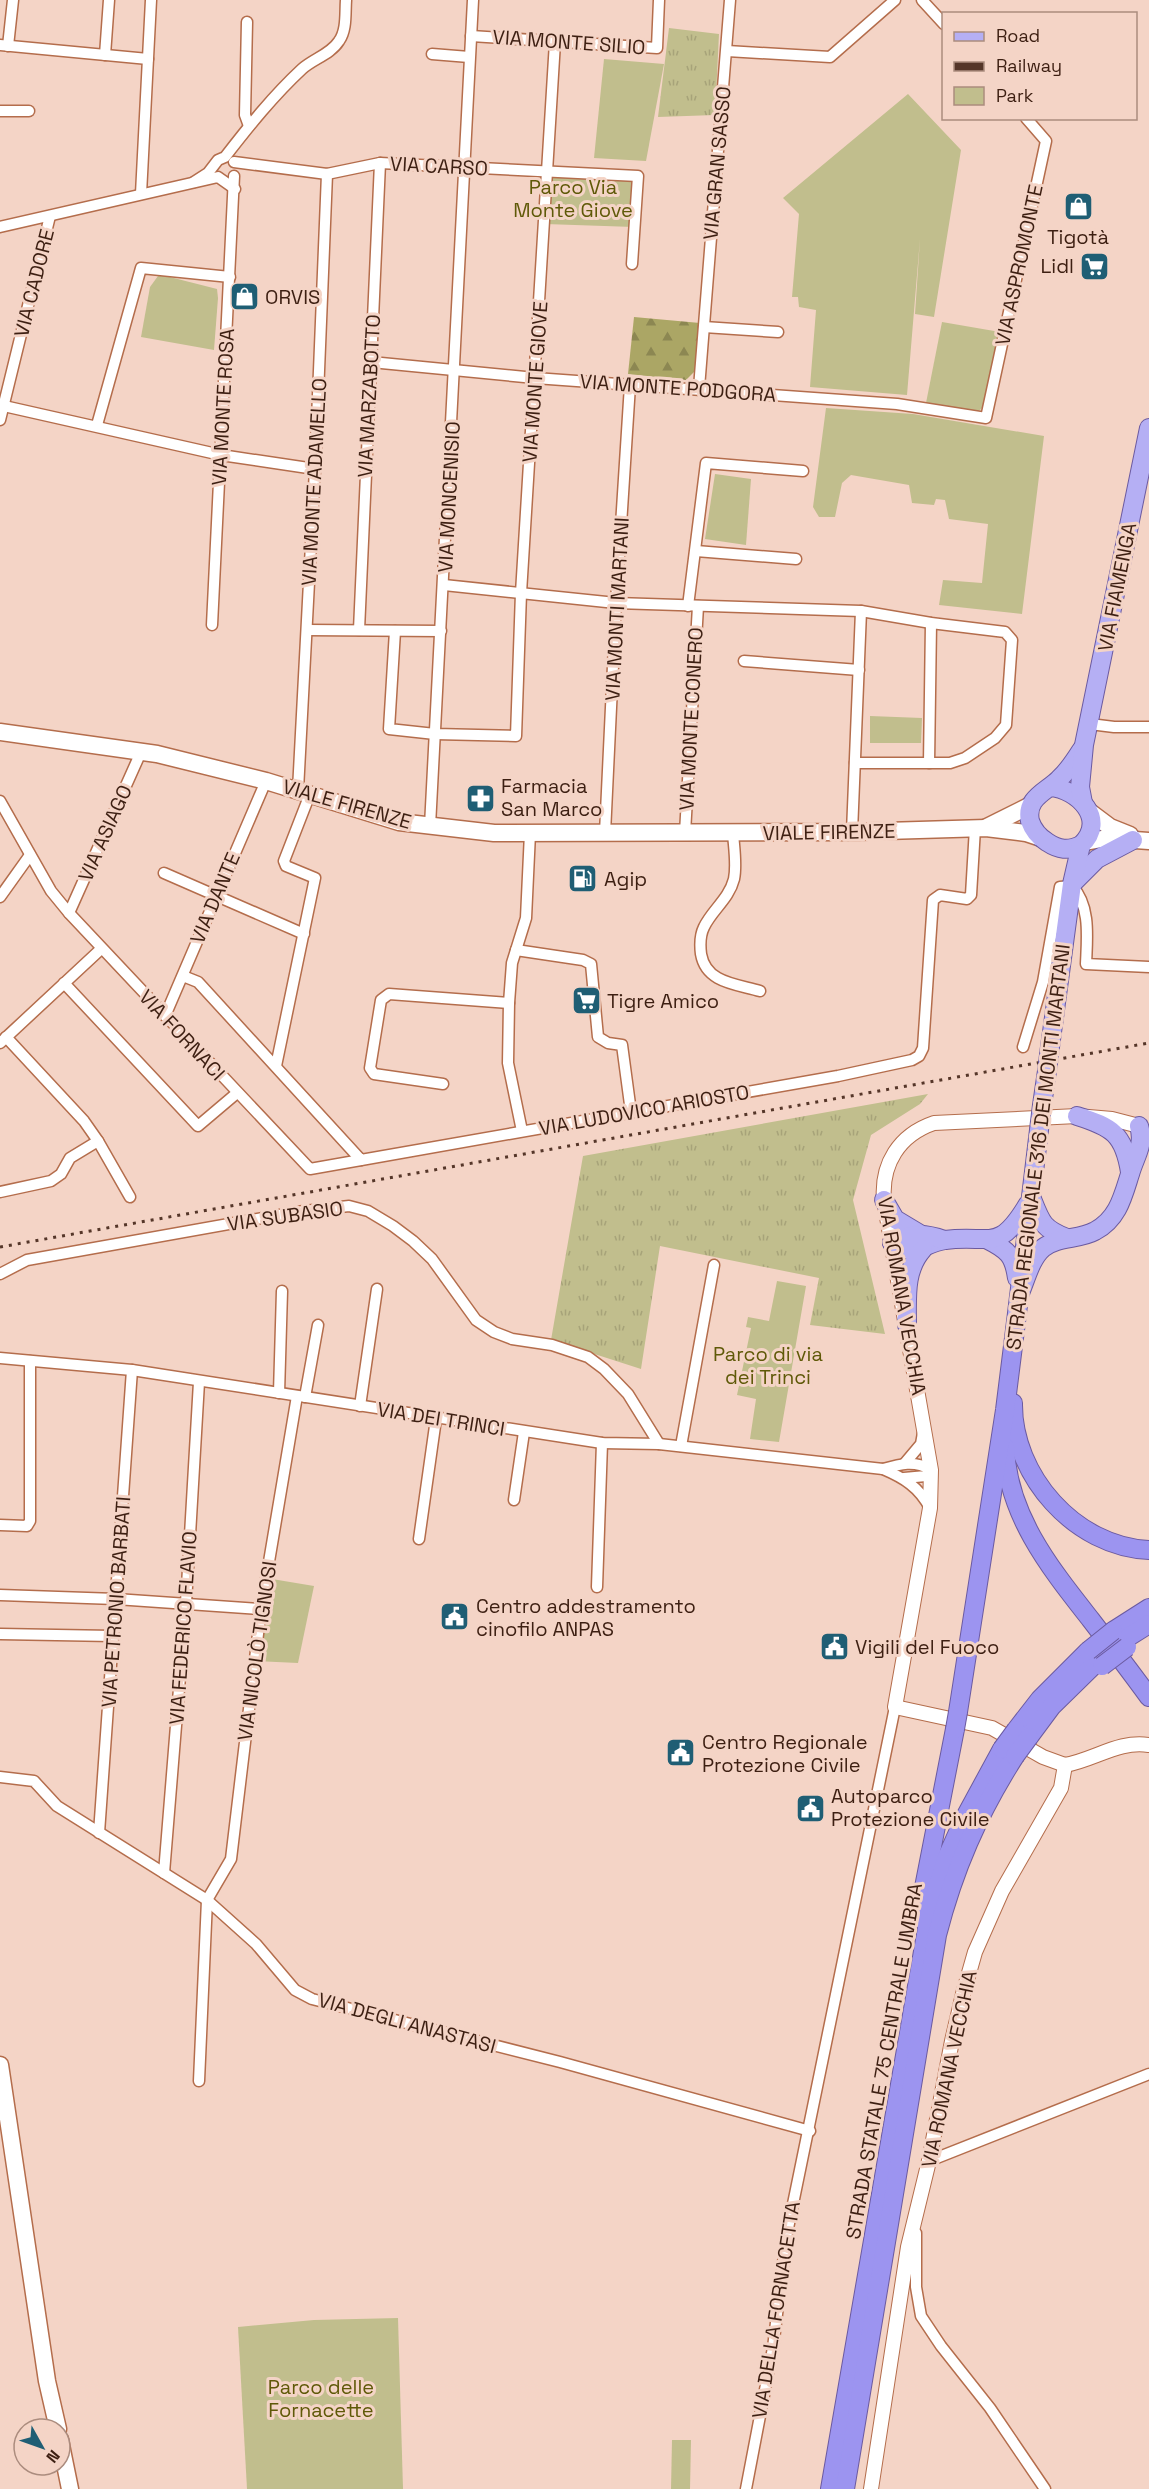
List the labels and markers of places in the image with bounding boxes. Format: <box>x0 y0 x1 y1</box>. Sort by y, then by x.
shop icon: Tigotà <box>1062 190 1094 222</box>
place label: Tigotà <box>1047 224 1109 250</box>
supermarket icon: Lidl <box>1079 250 1111 282</box>
place label: Lidl <box>1040 253 1074 279</box>
shop icon: ORVIS <box>228 281 260 313</box>
place label: ORVIS <box>265 284 320 310</box>
place label: Farmacia San Marco <box>501 773 602 822</box>
pharmacy icon: Farmacia San Marco <box>464 782 496 814</box>
fuel station icon: Agip <box>567 863 599 895</box>
place label: Agip <box>604 866 647 892</box>
supermarket icon: Tigre Amico <box>570 985 602 1017</box>
place label: Tigre Amico <box>607 988 719 1014</box>
place label: Centro addestramento cinofilo ANPAS <box>476 1593 696 1642</box>
public building icon: Centro addestramento cinofilo ANPAS <box>439 1601 471 1633</box>
public building icon: Vigili del Fuoco <box>818 1631 850 1663</box>
place label: Vigili del Fuoco <box>855 1634 999 1660</box>
place label: Centro Regionale Protezione Civile <box>702 1729 868 1778</box>
public building icon: Centro Regionale Protezione Civile <box>665 1737 697 1769</box>
place label: Autoparco Protezione Civile <box>831 1783 990 1832</box>
public building icon: Autoparco Protezione Civile <box>794 1792 826 1824</box>

